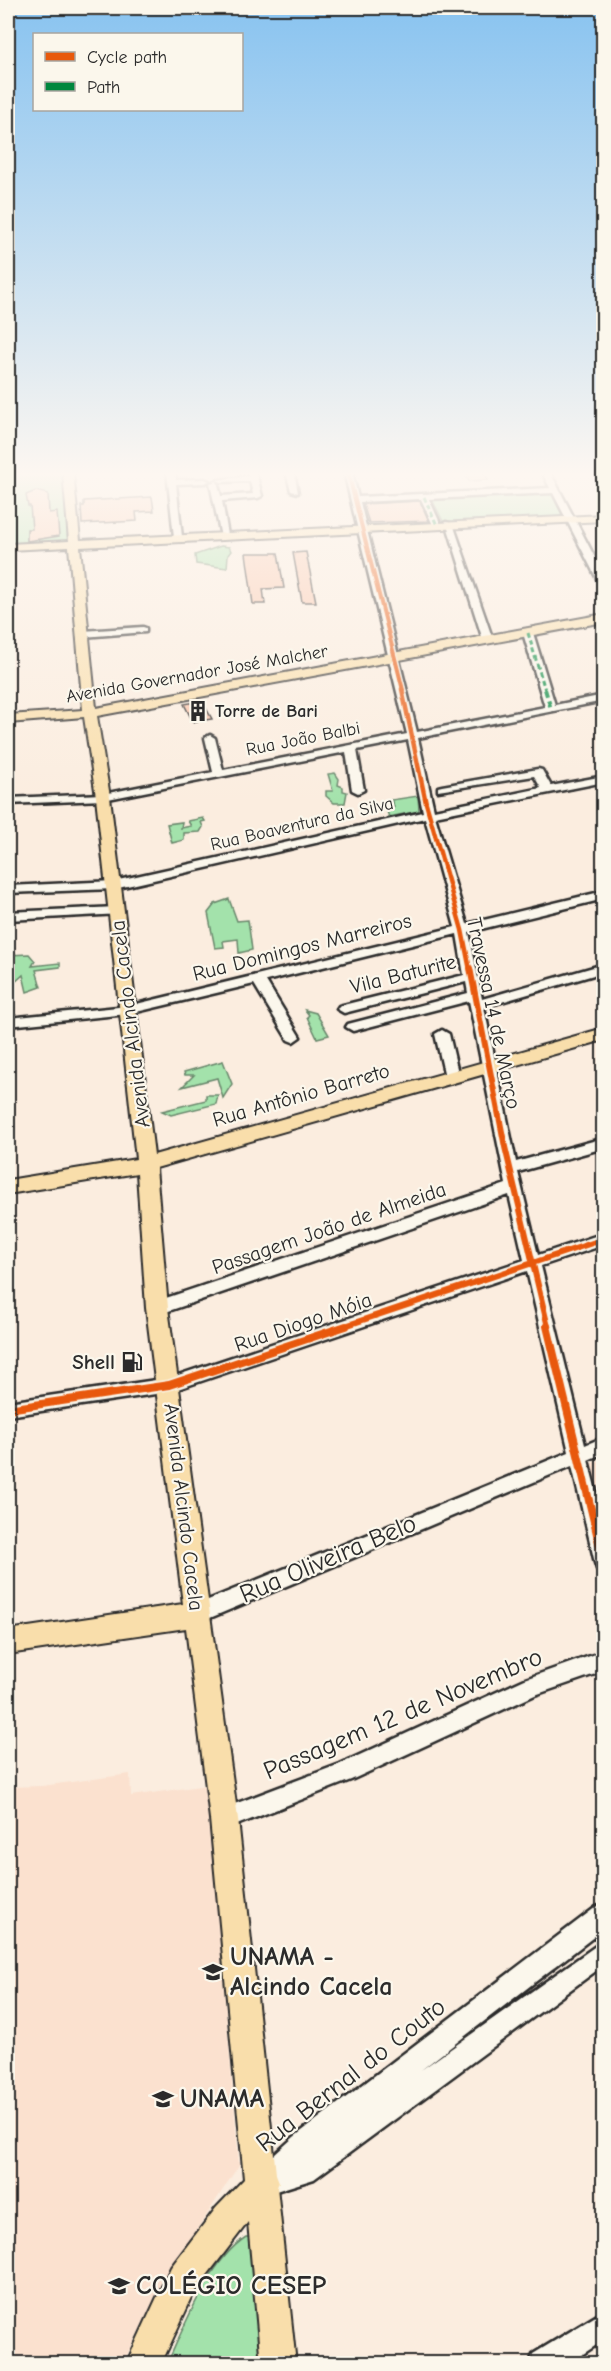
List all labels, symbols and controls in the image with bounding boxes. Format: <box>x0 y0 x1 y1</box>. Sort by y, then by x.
legend <box>33 33 243 111</box>
text: Cycle path <box>87 47 167 68</box>
text: Path <box>87 77 120 98</box>
street label: Avenida Governador José Malcher <box>64 640 330 707</box>
building icon: Torre de Bari <box>186 699 210 723</box>
place label: Torre de Bari <box>215 701 318 722</box>
street label: Rua João Balbi <box>244 718 362 760</box>
street label: Rua Boaventura da Silva <box>209 793 395 855</box>
street label: Rua Domingos Marreiros <box>190 908 414 986</box>
street label: Travessa 14 de Março <box>462 915 526 1111</box>
street label: Avenida Alcindo Cacela <box>105 919 155 1129</box>
street label: Vila Baturite <box>348 949 458 999</box>
street label: Rua Antônio Barreto <box>210 1058 392 1132</box>
street label: Passagem João de Almeida <box>209 1177 449 1279</box>
street label: Rua Diogo Móia <box>231 1287 375 1357</box>
place label: Shell <box>72 1350 115 1374</box>
fuel station icon: Shell <box>120 1350 144 1374</box>
street label: Avenida Alcindo Cacela <box>159 1402 209 1612</box>
street label: Rua Oliveira Belo <box>235 1508 421 1610</box>
street label: Passagem 12 de Novembro <box>259 1642 547 1786</box>
place label: UNAMA - Alcindo Cacela <box>230 1942 393 2002</box>
school or university icon: UNAMA - Alcindo Cacela <box>201 1960 225 1984</box>
street label: Rua Bernal do Couto <box>250 1992 452 2158</box>
place label: UNAMA <box>180 2084 265 2114</box>
school or university icon: UNAMA <box>151 2087 175 2111</box>
place label: COLÉGIO CESEP <box>136 2270 327 2301</box>
school or university icon: COLÉGIO CESEP <box>107 2274 131 2298</box>

